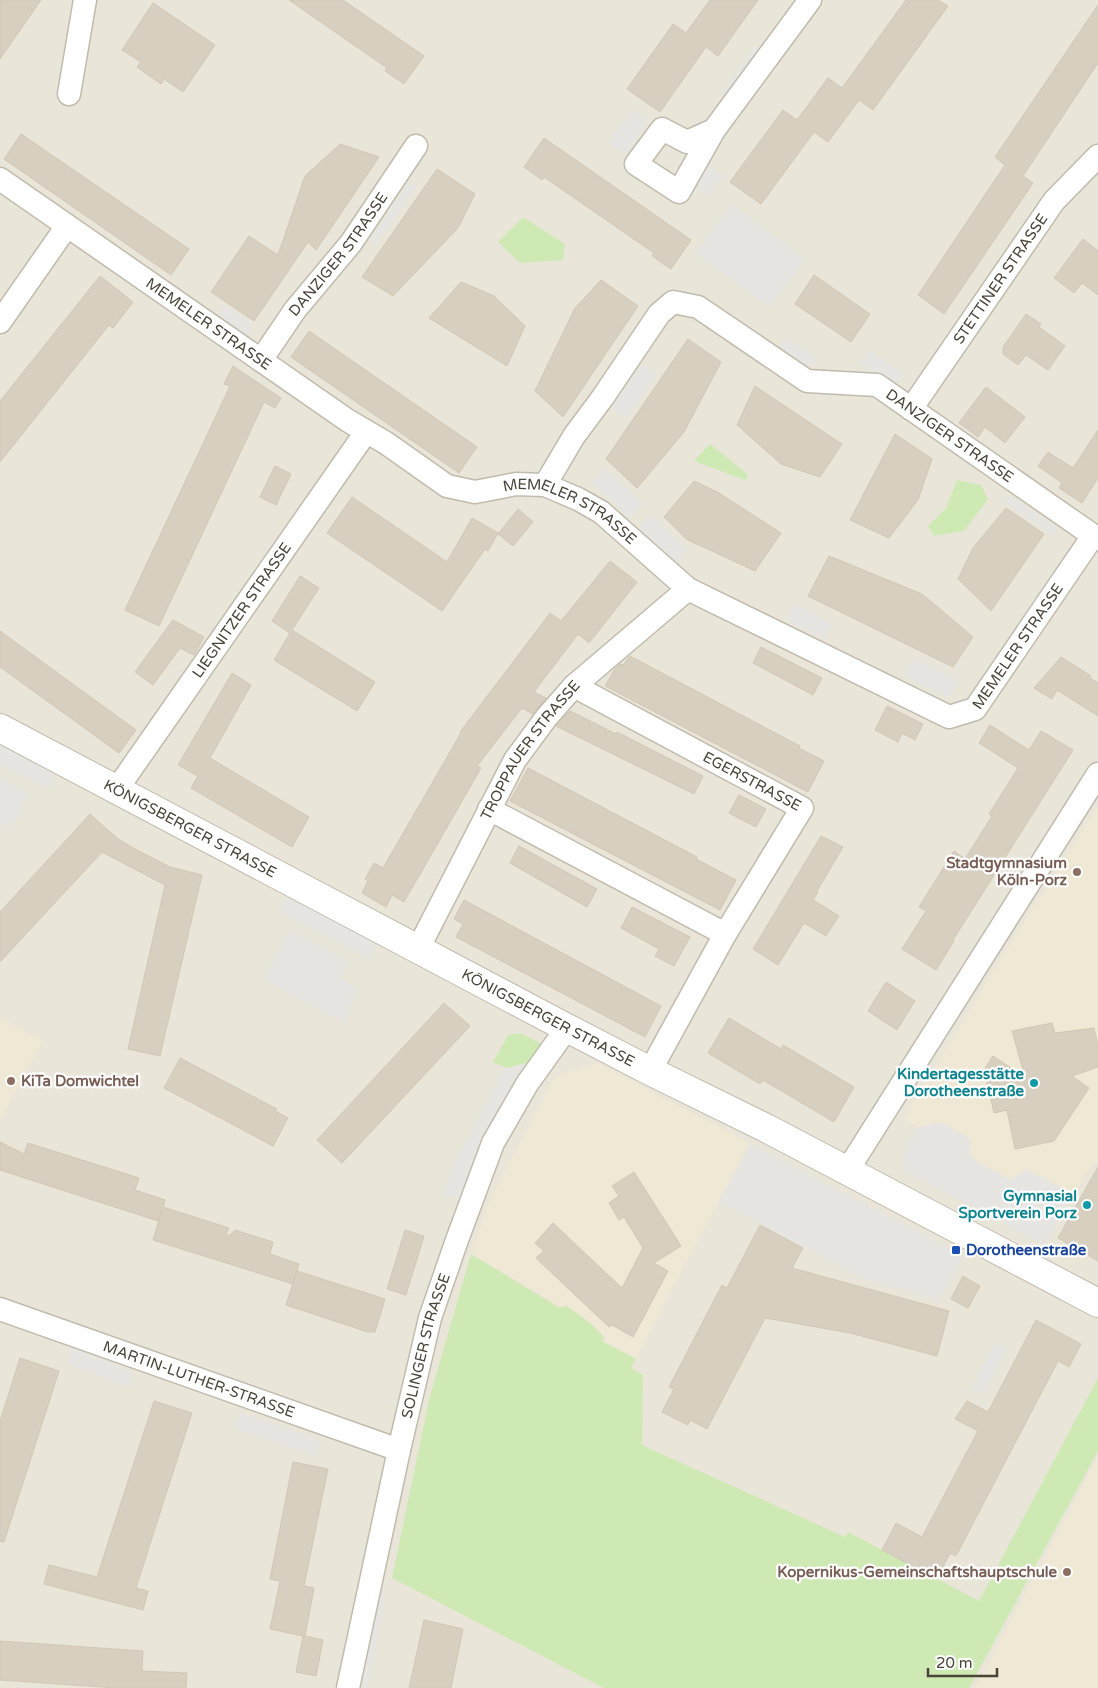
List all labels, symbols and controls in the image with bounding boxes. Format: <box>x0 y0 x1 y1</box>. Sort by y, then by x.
street label: DANZIGER STRASSE <box>285 189 391 320</box>
street label: STETTINER STRASSE <box>949 210 1052 347</box>
street label: MEMELER STRASSE <box>142 274 275 374</box>
street label: DANZIGER STRASSE <box>882 385 1017 486</box>
street label: MEMELER STRASSE <box>501 475 640 548</box>
street label: LIEGNITZER STRASSE <box>188 539 295 681</box>
street label: MEMELER STRASSE <box>968 580 1067 713</box>
street label: TROPPAUER STRASSE <box>477 677 584 823</box>
street label: EGERSTRASSE <box>700 748 804 815</box>
street label: KÖNIGSBERGER STRASSE <box>101 776 279 882</box>
place label: Stadtgymnasium Köln-Porz <box>946 854 1068 889</box>
marker: Stadtgymnasium Köln-Porz <box>1071 866 1083 878</box>
street label: KÖNIGSBERGER STRASSE <box>459 965 638 1070</box>
place label: Kindertagesstätte Dorotheenstraße <box>897 1065 1025 1100</box>
place label: KiTa Domwichtel <box>21 1072 139 1090</box>
marker: KiTa Domwichtel <box>5 1075 17 1087</box>
marker: Kindertagesstätte Dorotheenstraße <box>1028 1077 1040 1089</box>
place label: Gymnasial Sportverein Porz <box>959 1187 1078 1223</box>
marker: Gymnasial Sportverein Porz <box>1081 1199 1093 1211</box>
place label: Dorotheenstraße <box>966 1241 1087 1259</box>
marker: Dorotheenstraße <box>950 1244 962 1256</box>
street label: SOLINGER STRASSE <box>398 1271 454 1420</box>
street label: MARTIN-LUTHER-STRASSE <box>101 1337 297 1421</box>
place label: Kopernikus-Gemeinschaftshauptschule <box>777 1563 1058 1582</box>
marker: Kopernikus-Gemeinschaftshauptschule <box>1061 1566 1073 1578</box>
scale bar <box>928 1646 997 1678</box>
text: 20 m <box>936 1654 973 1672</box>

